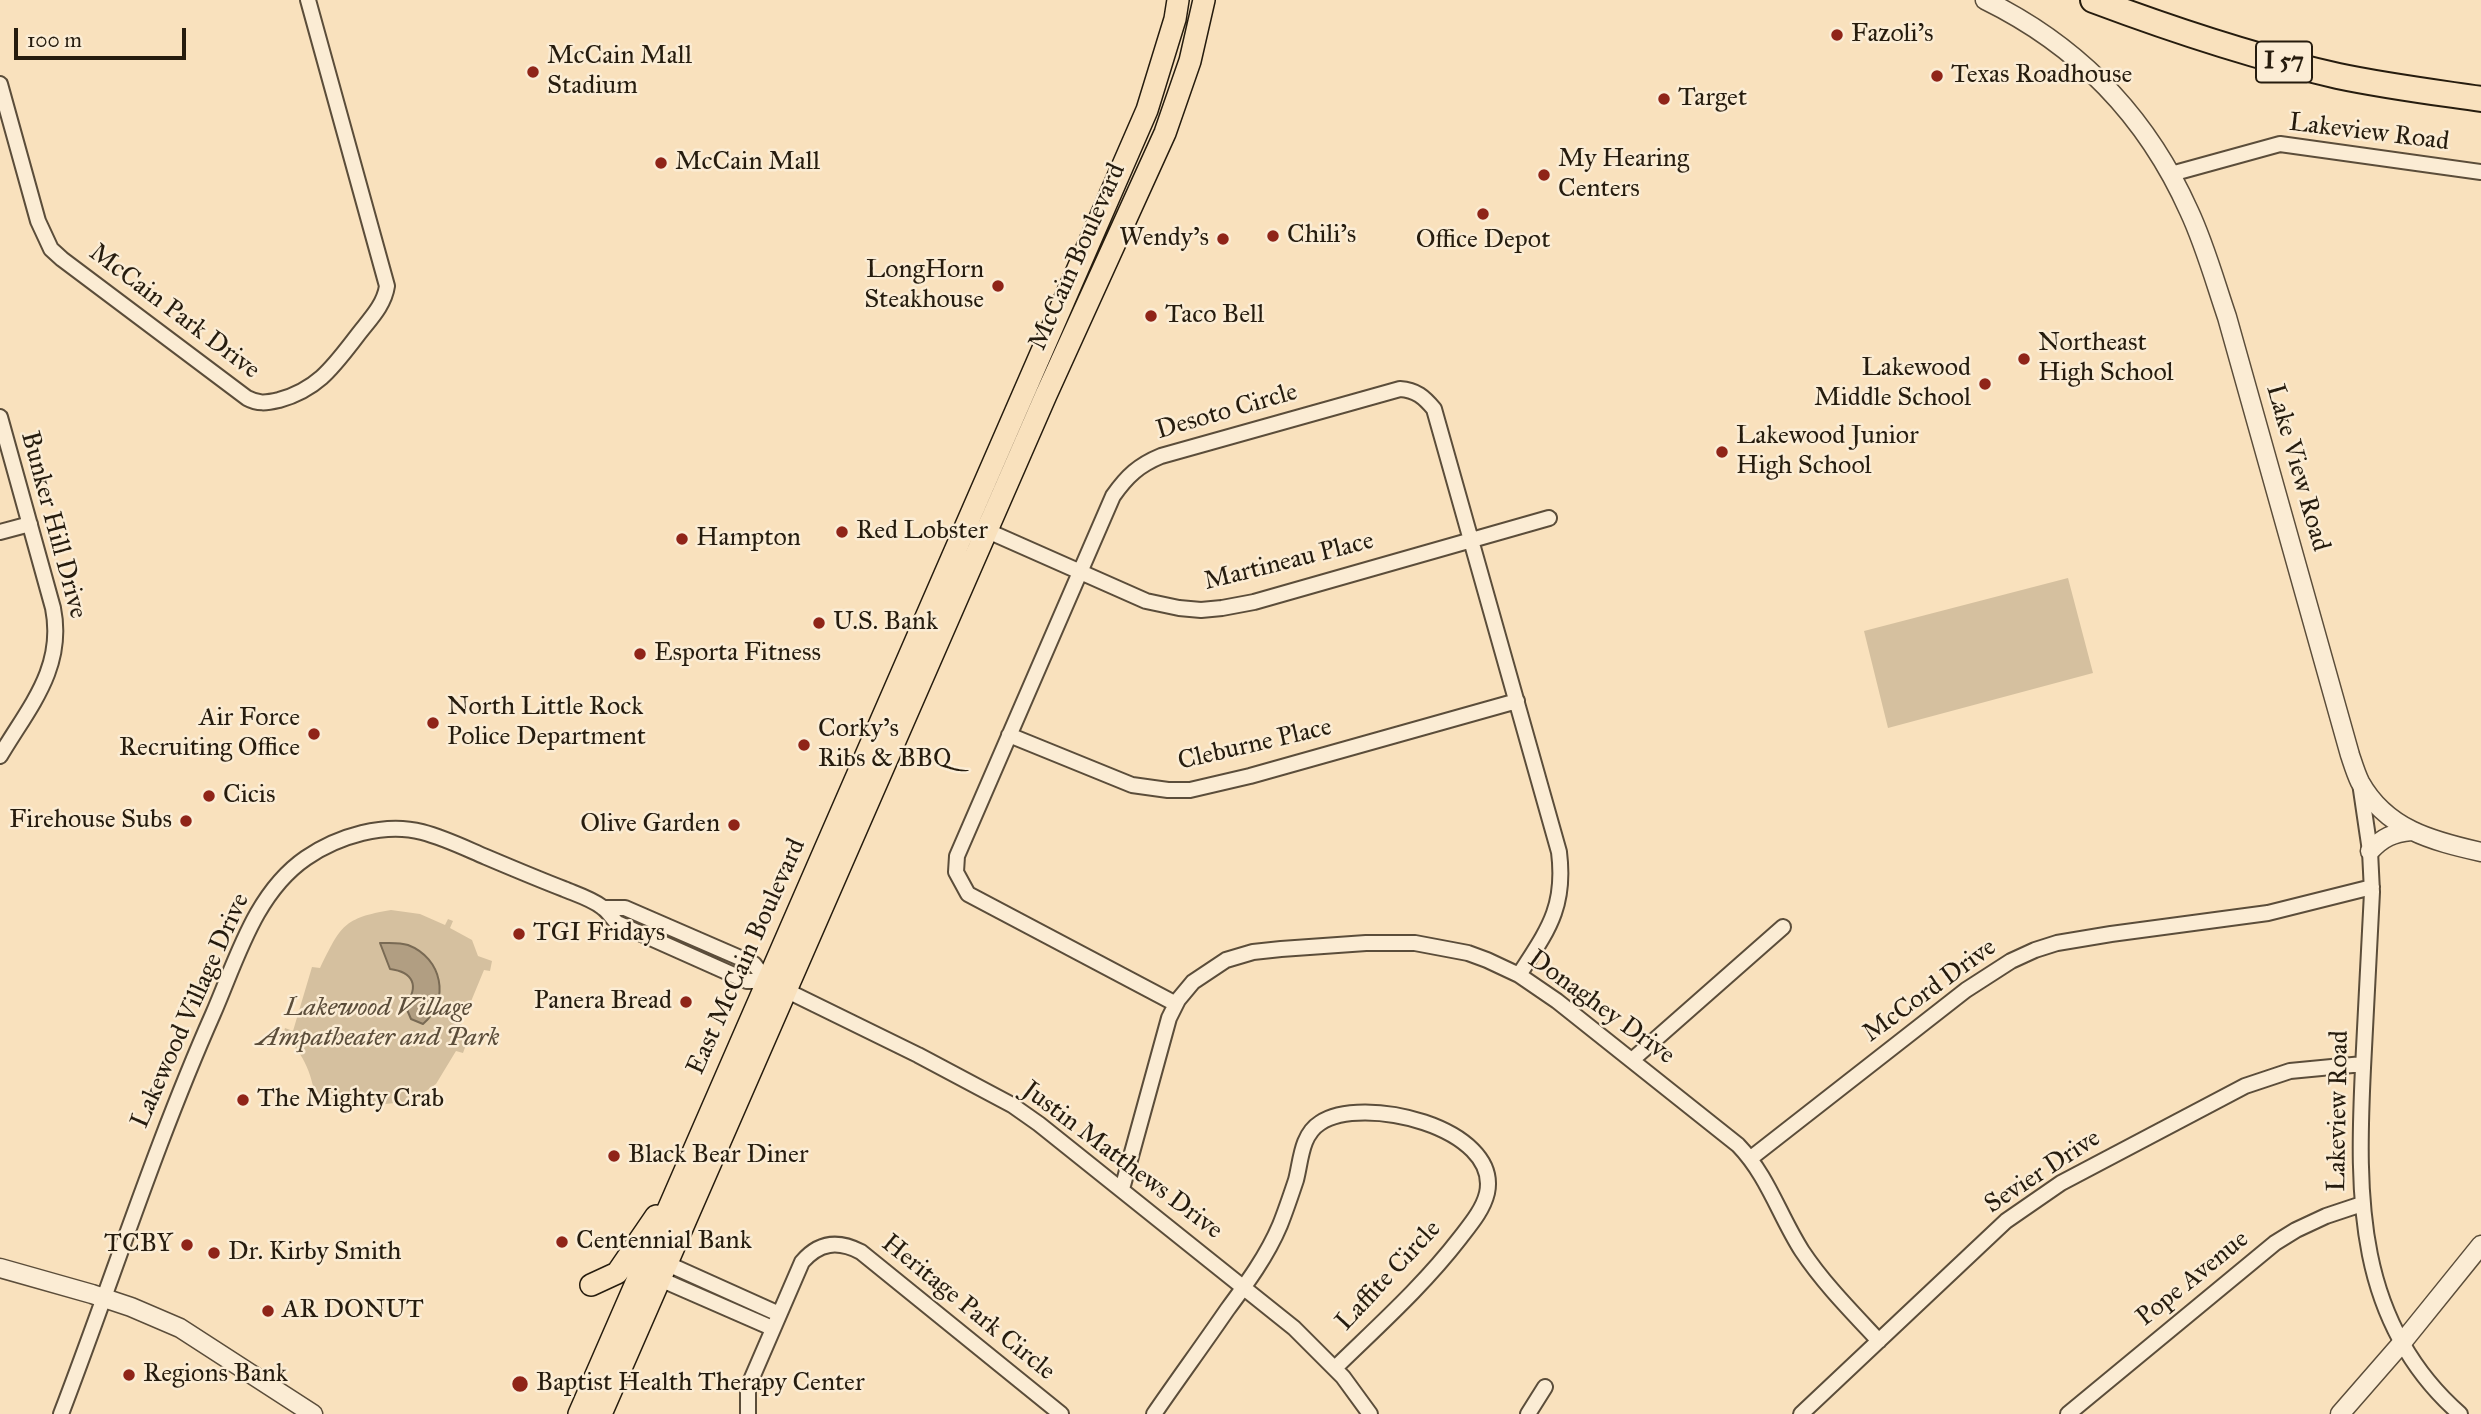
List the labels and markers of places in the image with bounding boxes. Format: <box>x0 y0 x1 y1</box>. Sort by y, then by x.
place label: Fazoli's <box>1851 19 1934 51</box>
marker: Fazoli's <box>1829 27 1845 43</box>
place label: McCain Mall Stadium <box>547 41 692 102</box>
place label: Texas Roadhouse <box>1951 60 2132 92</box>
marker: McCain Mall Stadium <box>525 64 541 80</box>
marker: Texas Roadhouse <box>1929 68 1945 84</box>
place label: Target <box>1678 83 1747 115</box>
marker: Target <box>1656 91 1672 107</box>
place label: My Hearing Centers <box>1558 144 1689 206</box>
place label: McCain Mall <box>675 147 820 179</box>
marker: McCain Mall <box>653 155 669 171</box>
marker: My Hearing Centers <box>1536 167 1552 183</box>
marker: Office Depot <box>1475 206 1491 222</box>
place label: Chili's <box>1287 220 1356 252</box>
place label: Wendy's <box>1119 223 1209 255</box>
place label: Office Depot <box>1416 225 1550 257</box>
marker: Chili's <box>1265 228 1281 244</box>
marker: Wendy's <box>1215 231 1231 247</box>
place label: LongHorn Steakhouse <box>864 255 984 316</box>
marker: LongHorn Steakhouse <box>990 278 1006 294</box>
place label: Taco Bell <box>1165 300 1264 332</box>
marker: Taco Bell <box>1143 308 1159 324</box>
place label: Northeast High School <box>2038 328 2174 390</box>
marker: Northeast High School <box>2016 351 2032 367</box>
place label: Lakewood Middle School <box>1814 353 1971 414</box>
marker: Lakewood Middle School <box>1977 376 1993 392</box>
place label: Lakewood Junior High School <box>1736 421 1919 482</box>
marker: Lakewood Junior High School <box>1714 444 1730 460</box>
place label: Red Lobster <box>856 516 988 548</box>
place label: Hampton <box>696 523 801 555</box>
marker: Red Lobster <box>834 524 850 540</box>
marker: Hampton <box>674 531 690 547</box>
place label: U.S. Bank <box>833 607 938 639</box>
marker: U.S. Bank <box>811 615 827 631</box>
place label: Esporta Fitness <box>654 638 821 670</box>
marker: Esporta Fitness <box>632 646 648 662</box>
place label: North Little Rock Police Department <box>447 692 646 754</box>
place label: Air Force Recruiting Office <box>119 703 300 764</box>
place label: Corky's Ribs & BBQ <box>818 714 951 776</box>
marker: North Little Rock Police Department <box>425 715 441 731</box>
marker: Air Force Recruiting Office <box>306 726 322 742</box>
marker: Corky's Ribs & BBQ <box>796 737 812 753</box>
place label: Cicis <box>223 780 275 812</box>
marker: Cicis <box>201 788 217 804</box>
place label: Firehouse Subs <box>9 805 172 837</box>
place label: Olive Garden <box>580 809 720 841</box>
marker: Firehouse Subs <box>178 813 194 829</box>
marker: Olive Garden <box>726 817 742 833</box>
place label: TGI Fridays <box>533 918 665 950</box>
marker: TGI Fridays <box>511 926 527 942</box>
place label: Panera Bread <box>534 986 672 1018</box>
marker: Panera Bread <box>678 994 694 1010</box>
place label: The Mighty Crab <box>257 1084 444 1116</box>
marker: The Mighty Crab <box>235 1092 251 1108</box>
place label: Black Bear Diner <box>628 1140 809 1172</box>
marker: Black Bear Diner <box>606 1148 622 1164</box>
place label: Centennial Bank <box>576 1226 752 1258</box>
place label: TCBY <box>104 1229 173 1261</box>
marker: Centennial Bank <box>554 1234 570 1250</box>
marker: TCBY <box>179 1237 195 1253</box>
place label: Dr. Kirby Smith <box>228 1237 402 1269</box>
marker: Dr. Kirby Smith <box>206 1245 222 1261</box>
place label: AR DONUT <box>282 1295 424 1327</box>
marker: AR DONUT <box>260 1303 276 1319</box>
place label: Regions Bank <box>143 1359 288 1391</box>
marker: Regions Bank <box>121 1367 137 1383</box>
place label: Baptist Health Therapy Center <box>536 1368 865 1400</box>
marker: Baptist Health Therapy Center <box>510 1374 530 1394</box>

